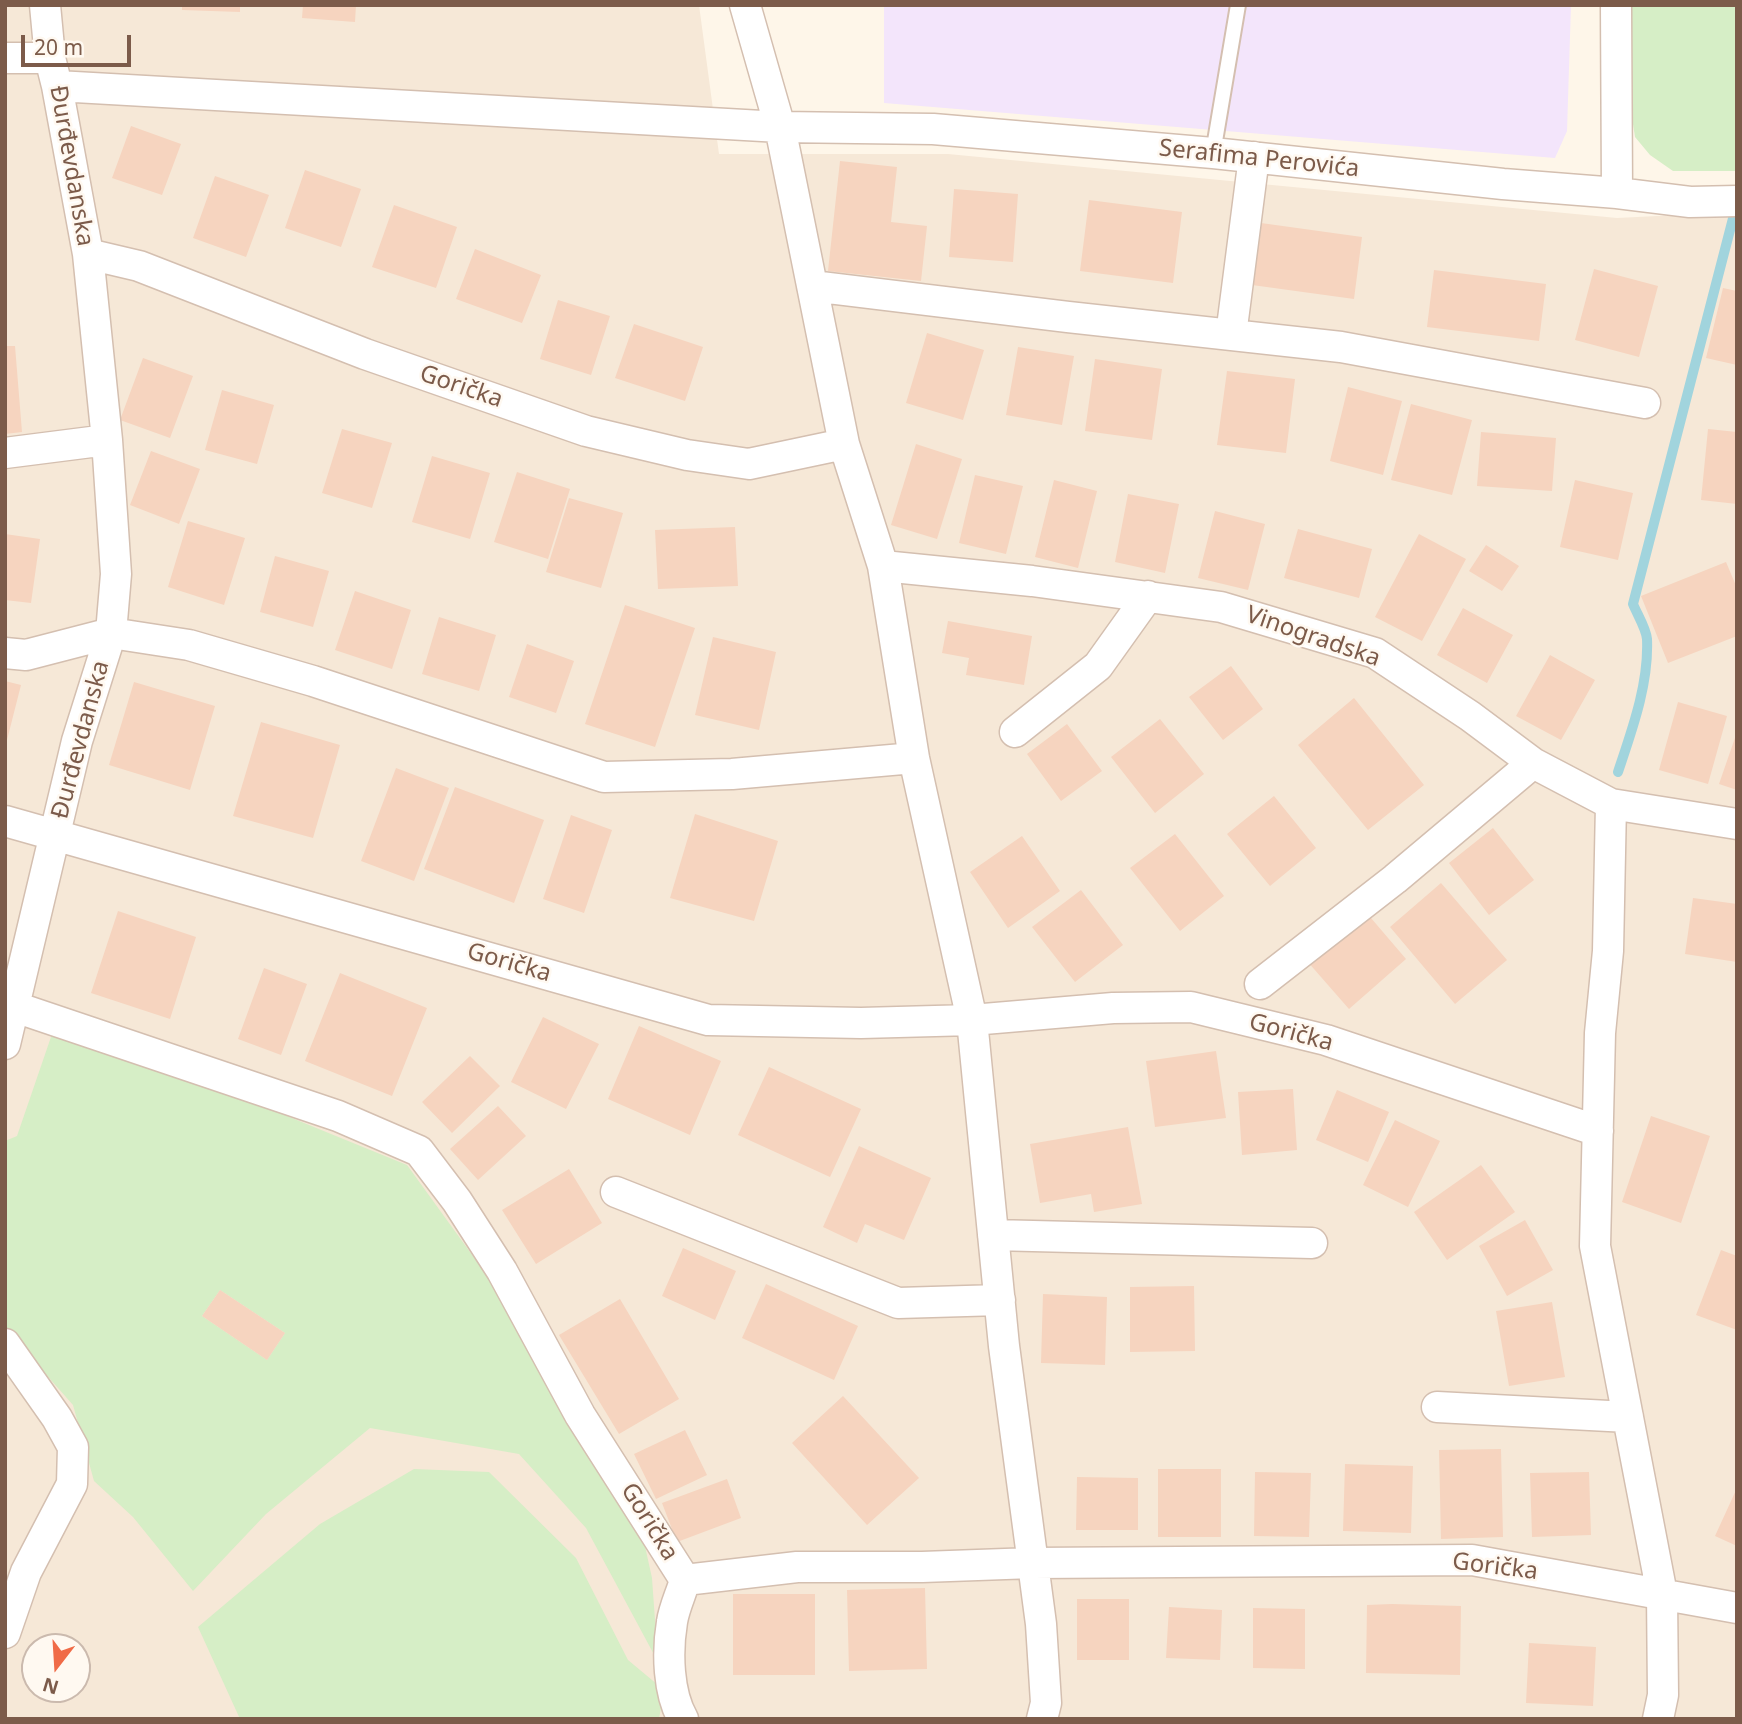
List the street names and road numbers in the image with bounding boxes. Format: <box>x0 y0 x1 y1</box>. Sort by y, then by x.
street label: Đurđevdanska <box>43 83 99 249</box>
street label: Serafima Perovića <box>1157 134 1361 184</box>
street label: Gorička <box>416 359 506 415</box>
street label: Vinogradska <box>1242 601 1384 673</box>
street label: Đurđevdanska <box>46 658 116 822</box>
street label: Gorička <box>464 937 554 989</box>
street label: Gorička <box>1246 1008 1336 1058</box>
street label: Gorička <box>614 1478 684 1566</box>
street label: Gorička <box>1451 1547 1539 1587</box>

